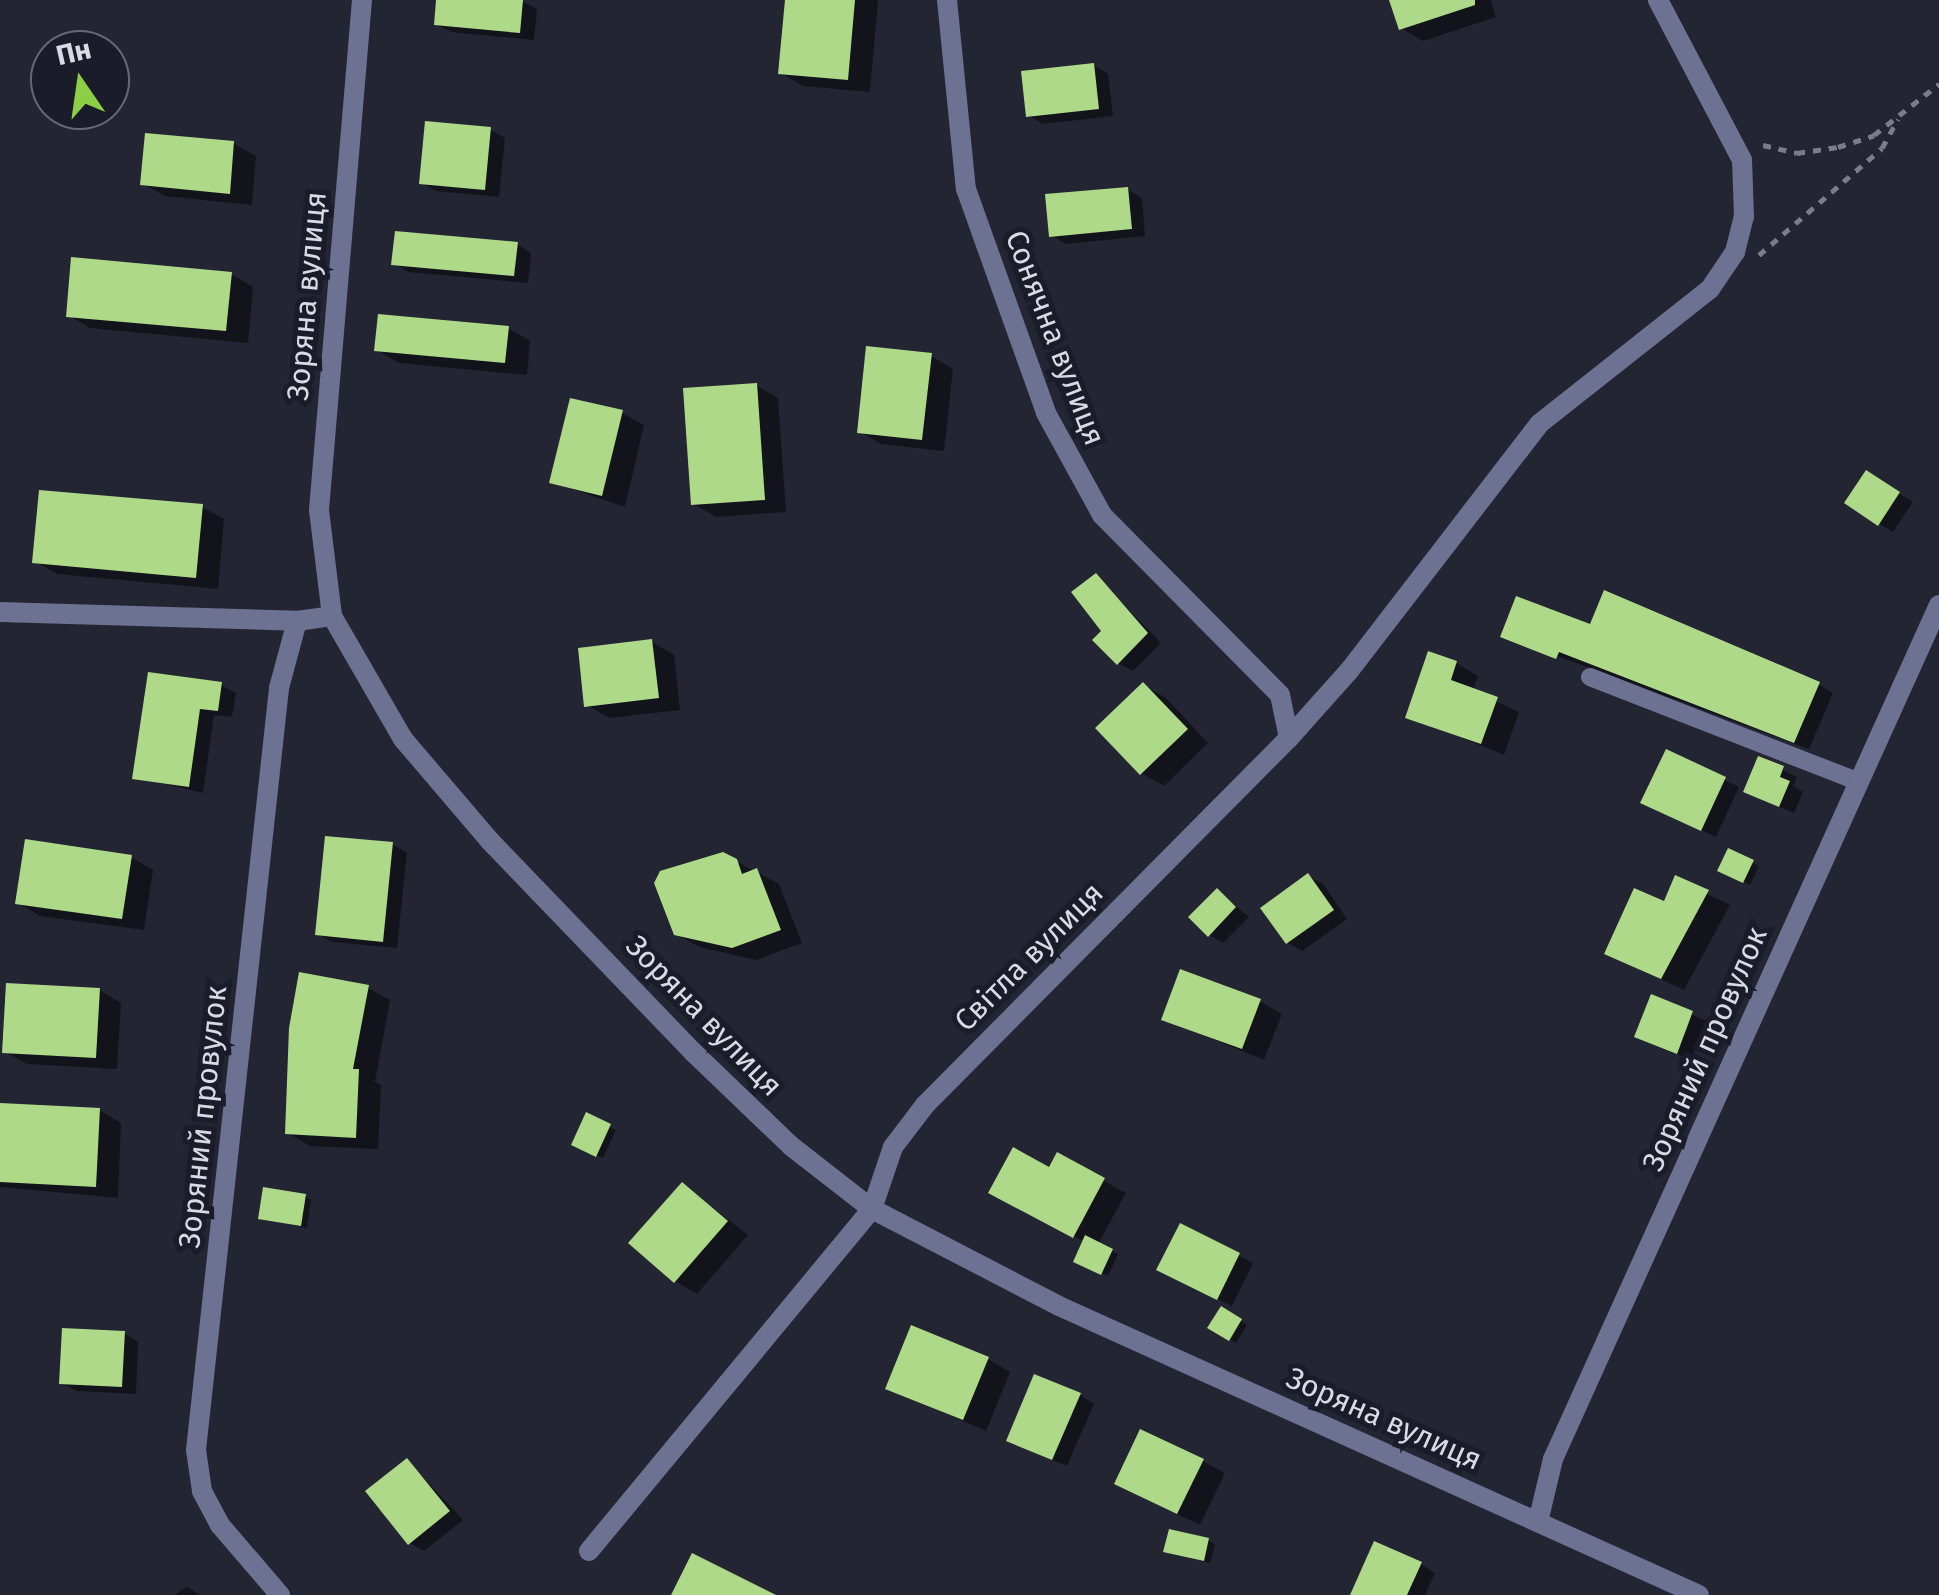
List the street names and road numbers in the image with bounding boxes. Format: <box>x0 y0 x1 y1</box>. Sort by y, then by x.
street label: Зоряна вулиця <box>280 190 334 402</box>
street label: Сонячна вулиця <box>998 226 1112 450</box>
street label: Світла вулиця <box>947 875 1111 1039</box>
street label: Зоряний провулок <box>1635 921 1775 1177</box>
street label: Зоряна вулиця <box>618 928 790 1104</box>
street label: Зоряний провулок <box>171 984 235 1250</box>
street label: Зоряна вулиця <box>1281 1360 1487 1478</box>

